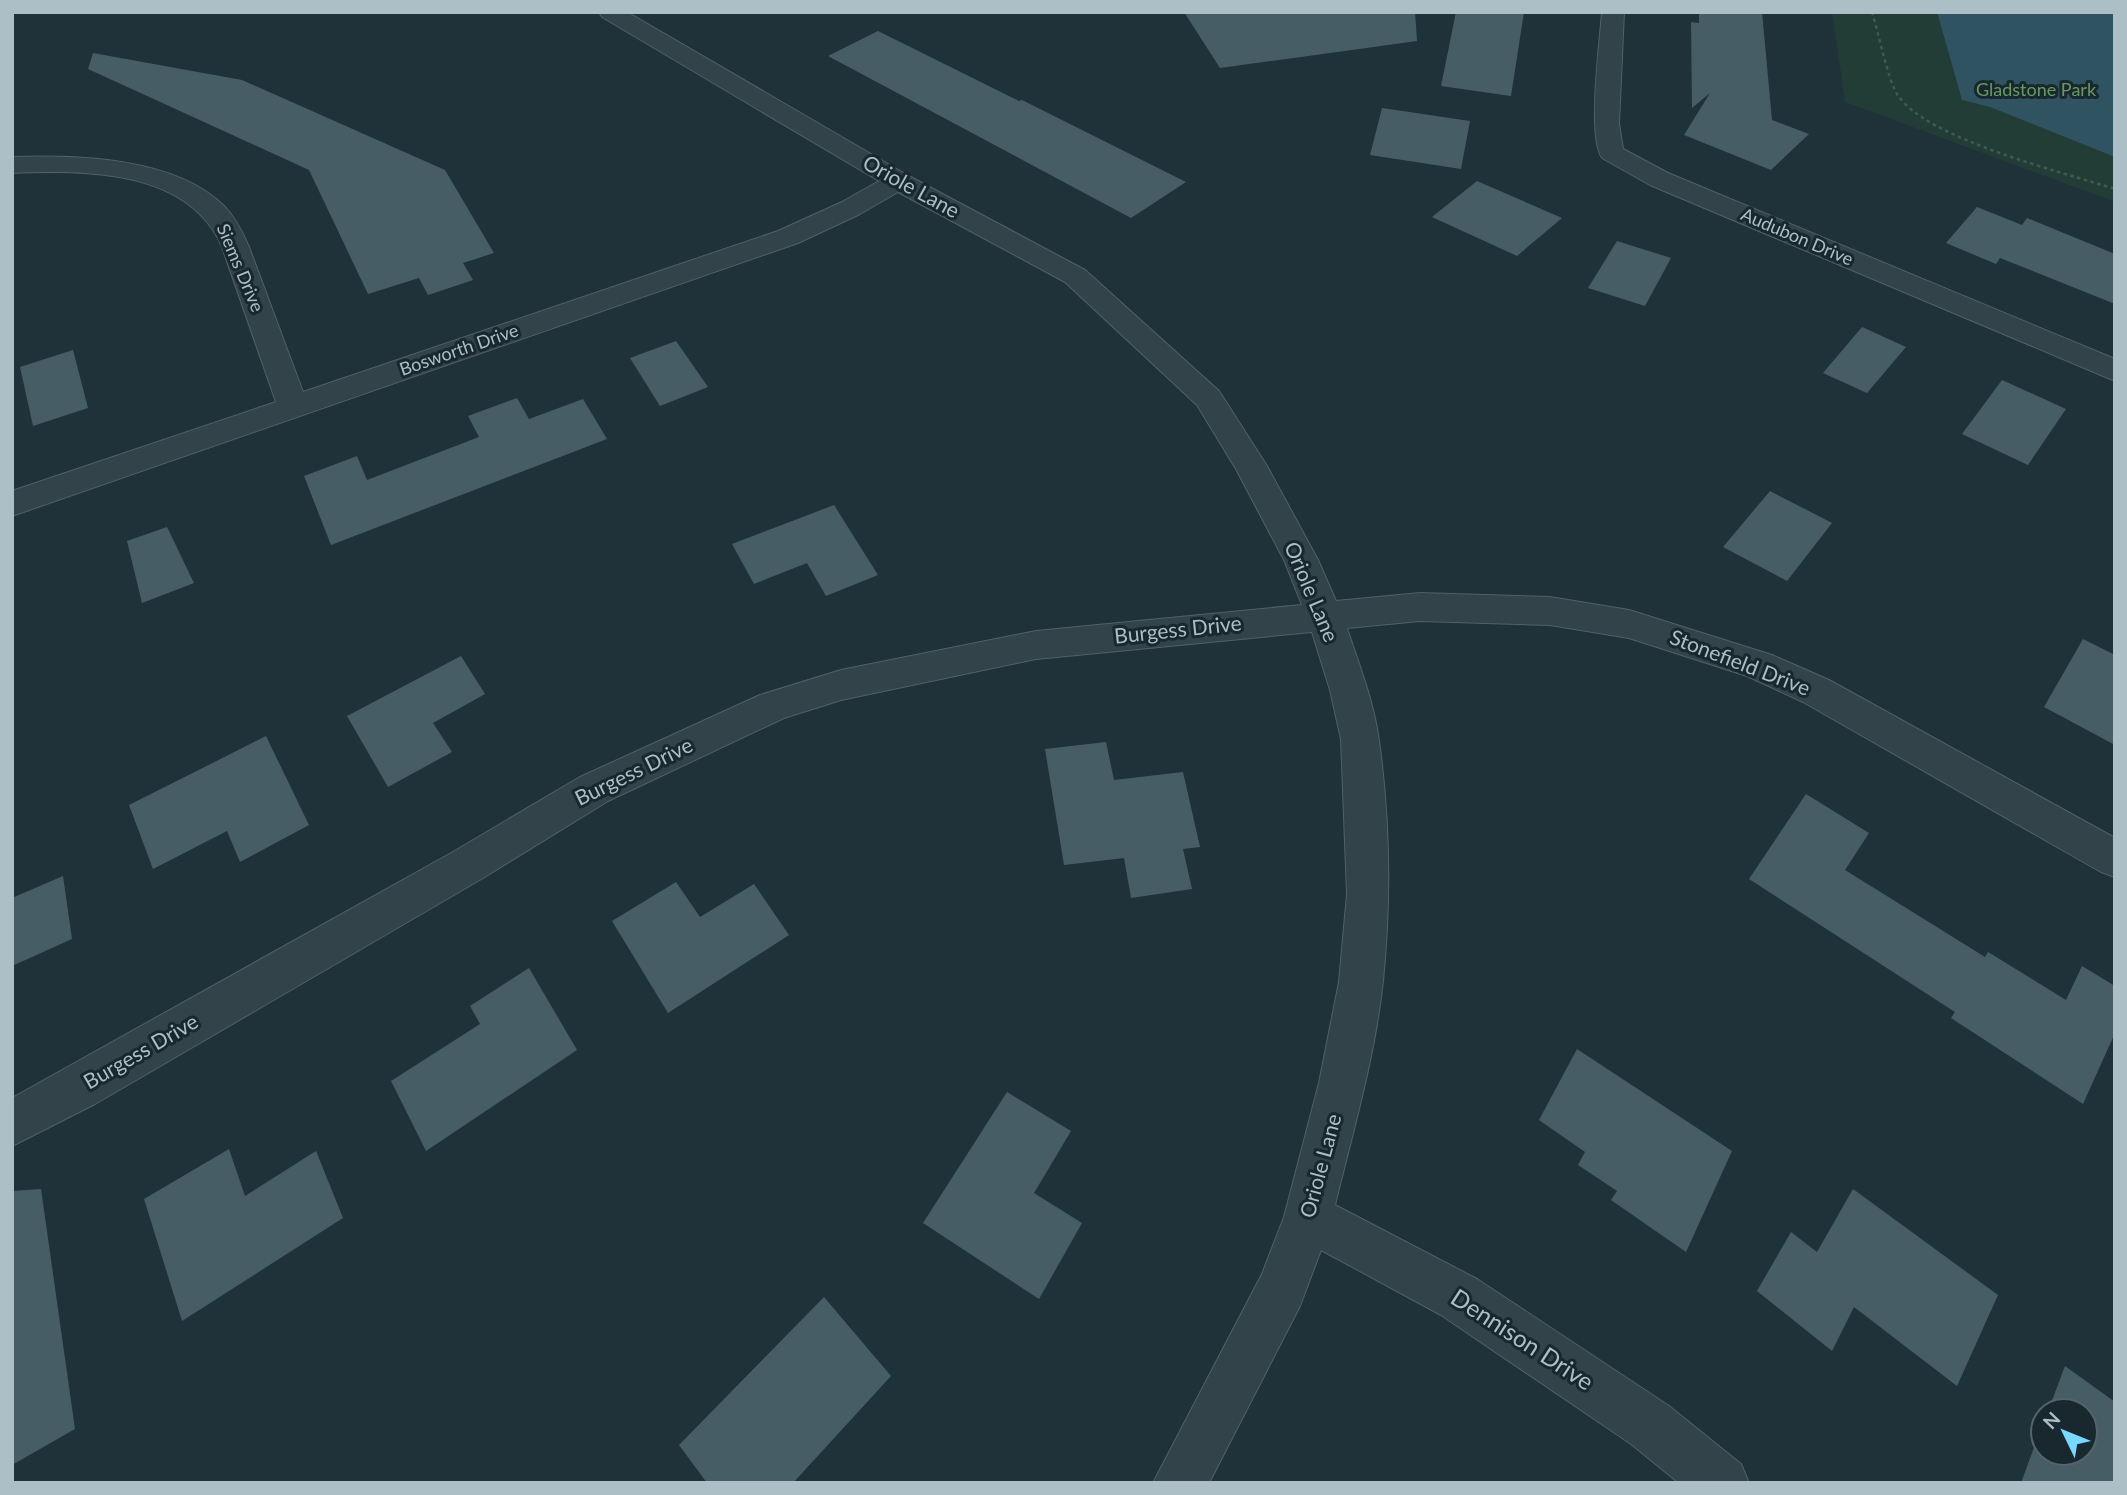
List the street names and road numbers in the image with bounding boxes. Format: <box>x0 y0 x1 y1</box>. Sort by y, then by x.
street label: Oriole Lane <box>859 149 964 222</box>
street label: Audubon Drive <box>1738 203 1857 270</box>
street label: Siems Drive <box>213 220 269 315</box>
street label: Bosworth Drive <box>396 318 521 380</box>
street label: Oriole Lane <box>1280 537 1345 645</box>
street label: Burgess Drive <box>1113 609 1243 648</box>
street label: Stonefield Drive <box>1667 623 1814 700</box>
street label: Burgess Drive <box>570 731 696 810</box>
street label: Burgess Drive <box>79 1008 202 1094</box>
street label: Oriole Lane <box>1294 1111 1345 1220</box>
street label: Dennison Drive <box>1446 1282 1600 1396</box>

